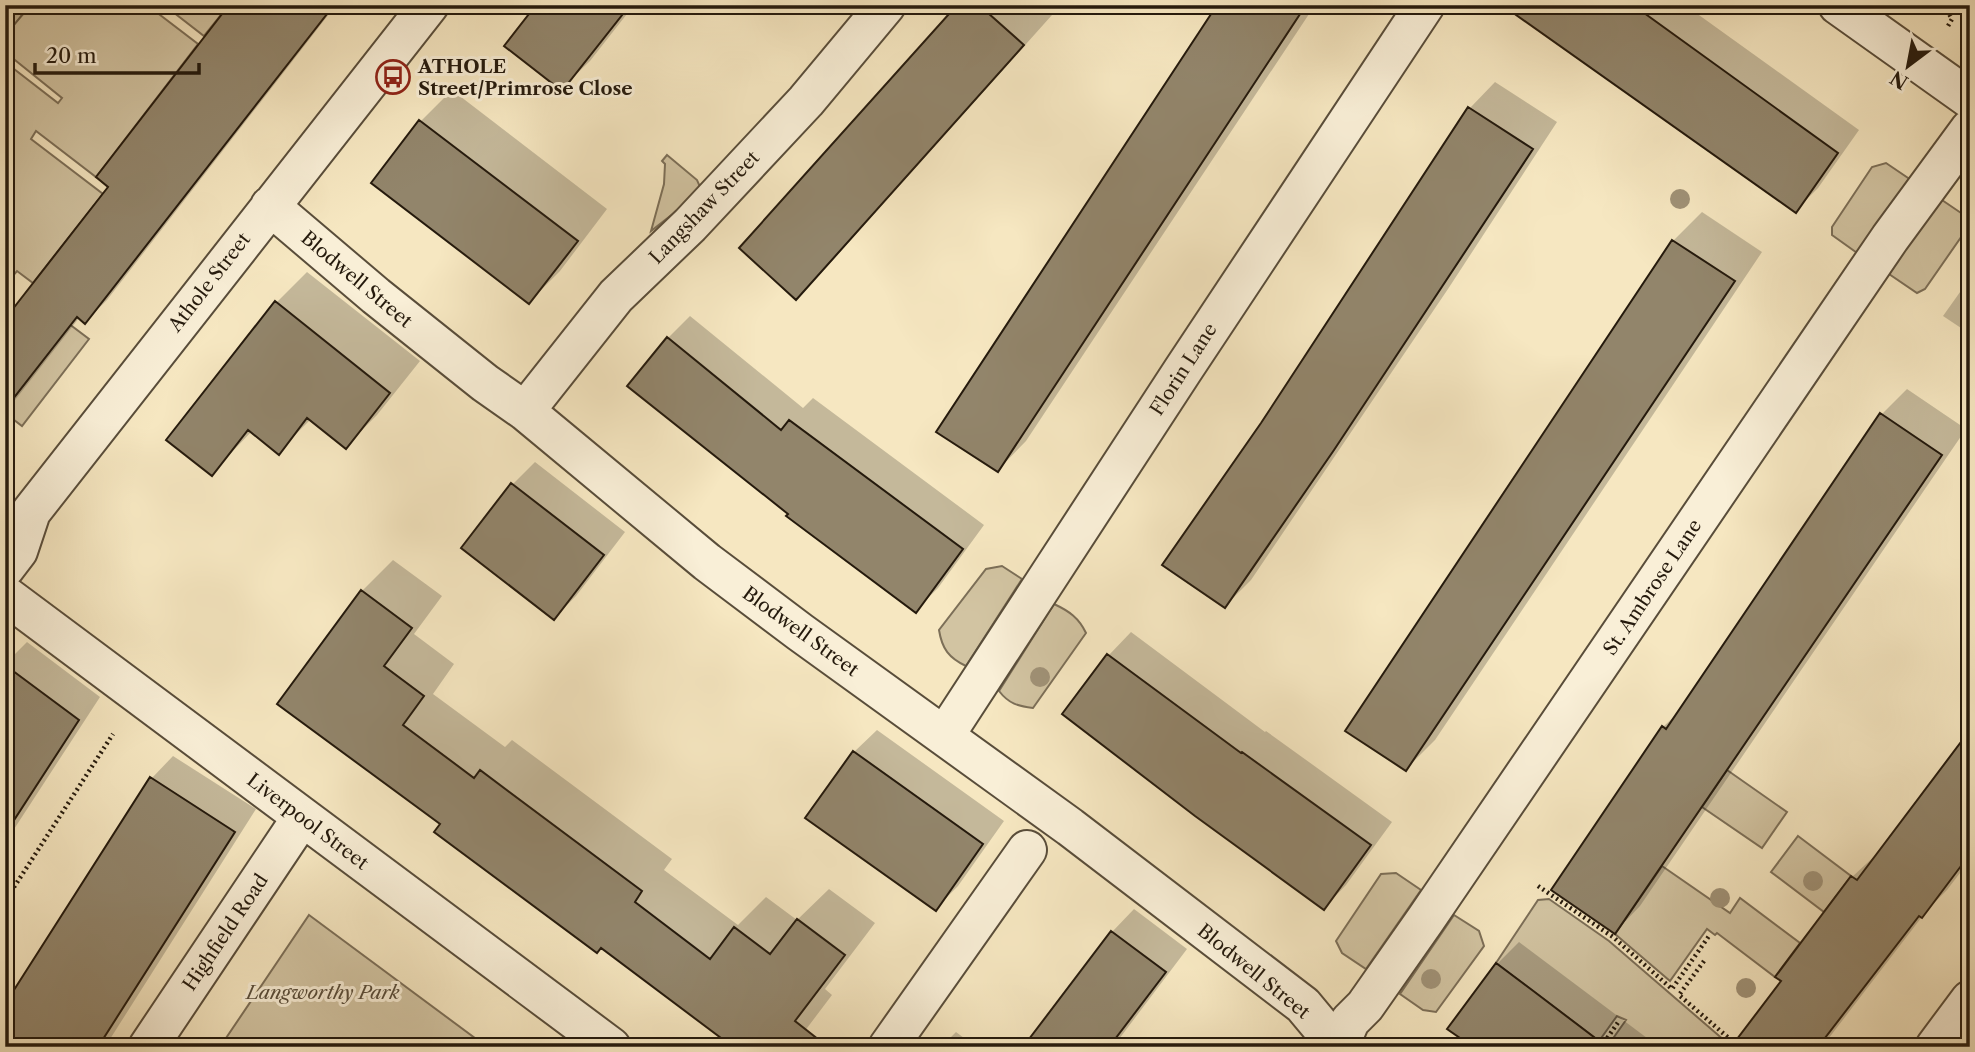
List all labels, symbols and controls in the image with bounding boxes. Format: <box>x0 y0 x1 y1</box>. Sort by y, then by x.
scale bar <box>35 32 200 76</box>
north arrow <box>1874 32 1944 102</box>
text: 20 m <box>46 43 97 68</box>
place label: ATHOLE Street/Primrose Close <box>417 55 633 100</box>
bus stop icon: ATHOLE Street/Primrose Close <box>374 58 412 96</box>
text: N <box>1886 66 1912 94</box>
street label: Langshaw Street <box>645 146 764 269</box>
street label: Blodwell Street <box>296 226 417 333</box>
street label: Athole Street <box>163 228 255 337</box>
street label: Florin Lane <box>1145 319 1222 420</box>
street label: St. Ambrose Lane <box>1598 515 1706 660</box>
street label: Blodwell Street <box>738 582 863 681</box>
street label: Liverpool Street <box>242 768 373 875</box>
street label: Highfield Road <box>178 869 273 995</box>
street label: Blodwell Street <box>1193 919 1315 1024</box>
park label: Langworthy Park <box>244 981 400 1004</box>

